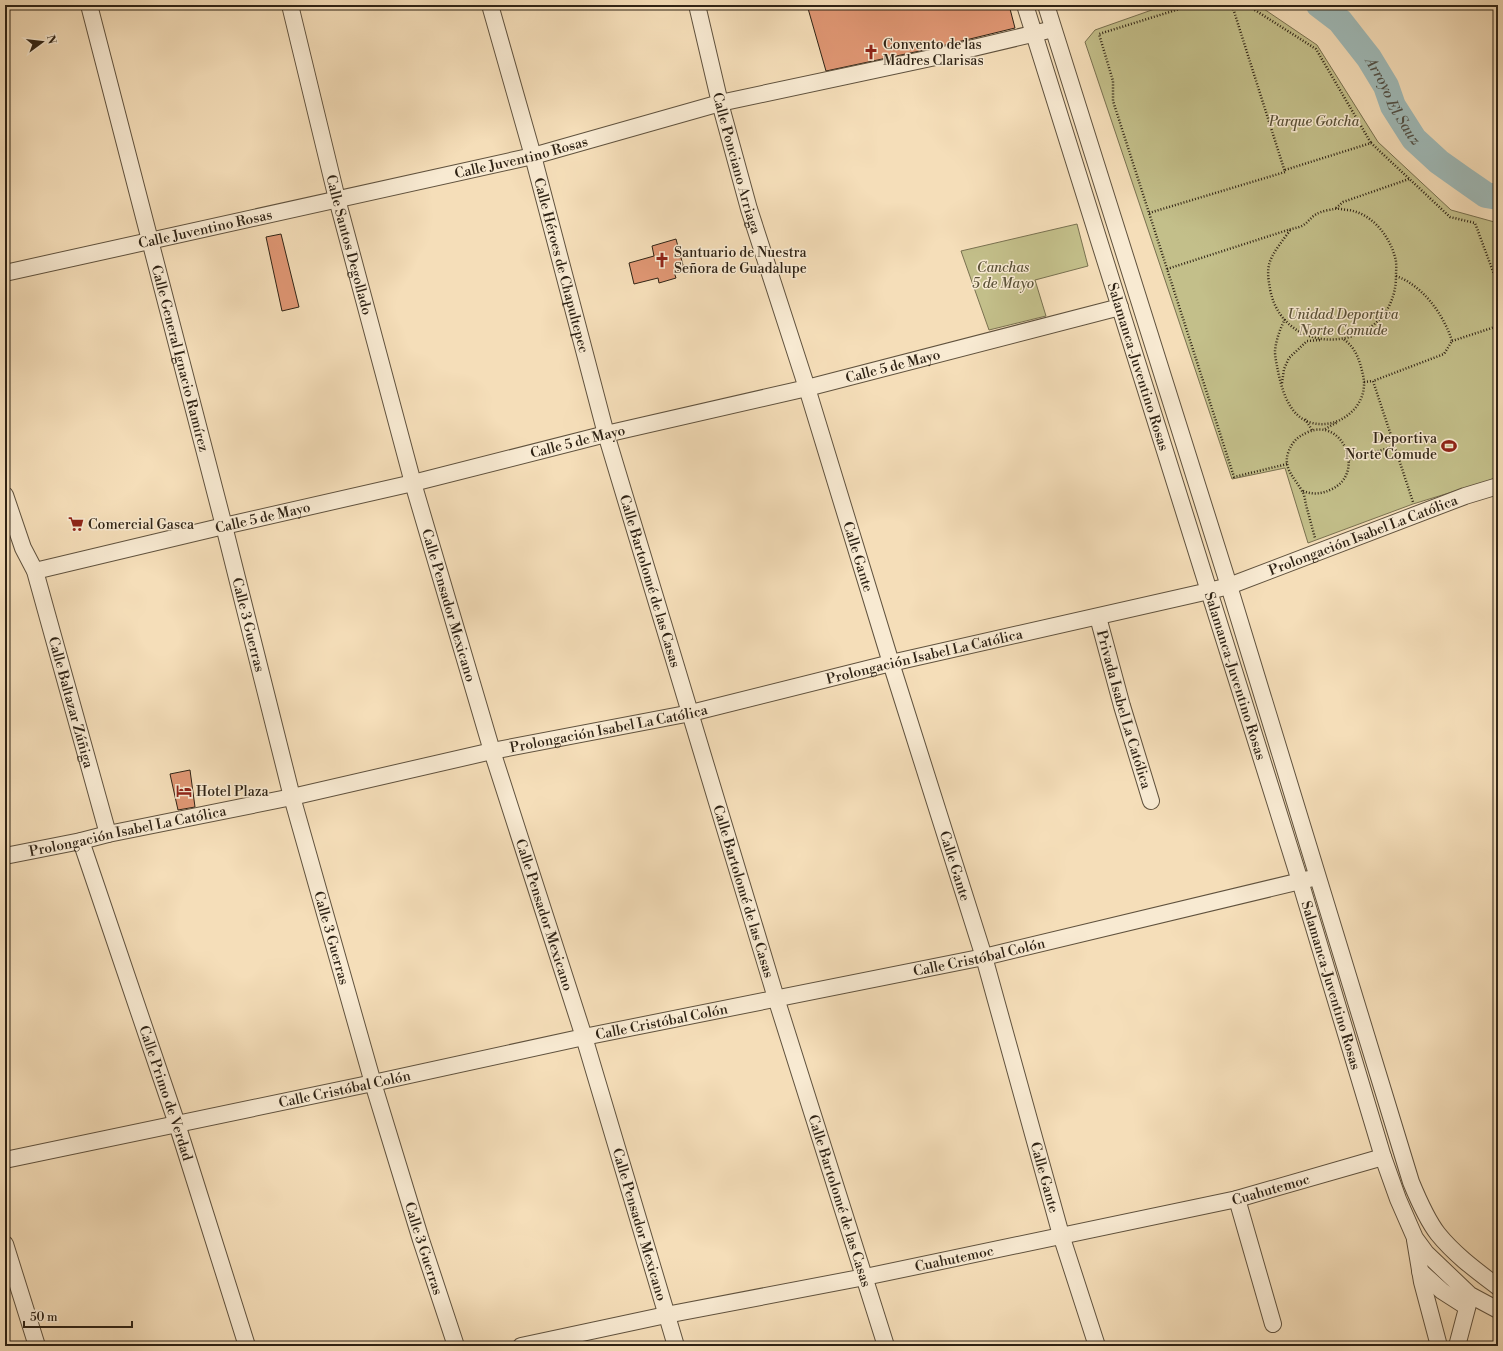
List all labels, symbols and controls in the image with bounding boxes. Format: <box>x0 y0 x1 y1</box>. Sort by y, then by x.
north arrow <box>22 22 62 62</box>
text: N <box>43 34 59 46</box>
place label: Convento de las Madres Clarisas <box>883 36 984 70</box>
church icon: Convento de las Madres Clarisas <box>862 43 880 61</box>
water label: Arroyo El Sauz <box>1360 52 1424 150</box>
street label: Calle Ponciano Arriaga <box>708 91 765 237</box>
park label: Parque Gotcha <box>1268 113 1359 131</box>
street label: Calle Juventino Rosas <box>453 133 590 183</box>
street label: Calle Santos Degollado <box>321 173 376 317</box>
street label: Calle Héroes de Chapultepec <box>529 176 592 355</box>
street label: Calle Juventino Rosas <box>137 206 274 253</box>
place label: Santuario de Nuestra Señora de Guadalupe <box>674 244 808 278</box>
church icon: Santuario de Nuestra Señora de Guadalupe <box>653 251 671 269</box>
park label: Canchas 5 de Mayo <box>972 259 1034 293</box>
street label: Calle General Ignacio Ramírez <box>147 263 212 454</box>
street label: Salamanca-Juventino Rosas <box>1103 281 1172 453</box>
park label: Unidad Deportiva Norte Comude <box>1288 306 1399 340</box>
street label: Calle 5 de Mayo <box>844 346 942 388</box>
street label: Calle 5 de Mayo <box>529 422 627 463</box>
place label: Deportiva Norte Comude <box>1345 430 1438 464</box>
sports icon: Deportiva Norte Comude <box>1440 437 1458 455</box>
street label: Prolongación Isabel La Católica <box>1266 491 1461 580</box>
street label: Calle Bartolomé de las Casas <box>615 493 684 670</box>
street label: Calle 5 de Mayo <box>213 499 313 538</box>
supermarket icon: Comercial Gasca <box>67 515 85 533</box>
place label: Comercial Gasca <box>88 516 195 534</box>
street label: Calle Gante <box>838 519 877 594</box>
street label: Calle Pensador Mexicano <box>417 527 479 684</box>
street label: Calle 3 Guerras <box>227 576 268 674</box>
street label: Salamanca-Juventino Rosas <box>1200 590 1269 762</box>
street label: Prolongación Isabel La Católica <box>824 625 1025 689</box>
street label: Privada Isabel La Católica <box>1092 628 1155 792</box>
street label: Calle Baltazar Zúñiga <box>44 635 97 771</box>
street label: Prolongación Isabel La Católica <box>508 701 711 757</box>
hotel icon: Hotel Plaza <box>175 782 193 800</box>
place label: Hotel Plaza <box>196 783 269 801</box>
street label: Prolongación Isabel La Católica <box>27 802 229 861</box>
street label: Calle Bartolomé de las Casas <box>708 803 777 980</box>
street label: Calle Gante <box>935 829 974 904</box>
street label: Calle Pensador Mexicano <box>511 837 577 993</box>
street label: Calle 3 Guerras <box>309 889 353 987</box>
street label: Salamanca-Juventino Rosas <box>1297 899 1364 1072</box>
street label: Calle Cristóbal Colón <box>912 935 1048 981</box>
street label: Calle Cristóbal Colón <box>594 1000 730 1044</box>
street label: Calle Primo de Verdad <box>134 1023 196 1163</box>
street label: Calle Cristóbal Colón <box>277 1067 413 1112</box>
street label: Calle Bartolomé de las Casas <box>803 1113 875 1289</box>
street label: Calle Gante <box>1026 1140 1062 1215</box>
street label: Calle Pensador Mexicano <box>608 1146 670 1303</box>
street label: Cuahutemoc <box>1230 1171 1312 1210</box>
street label: Calle 3 Guerras <box>400 1200 447 1298</box>
street label: Cuahutemoc <box>913 1242 995 1276</box>
scale bar <box>24 1303 132 1329</box>
text: 50 m <box>30 1310 58 1325</box>

